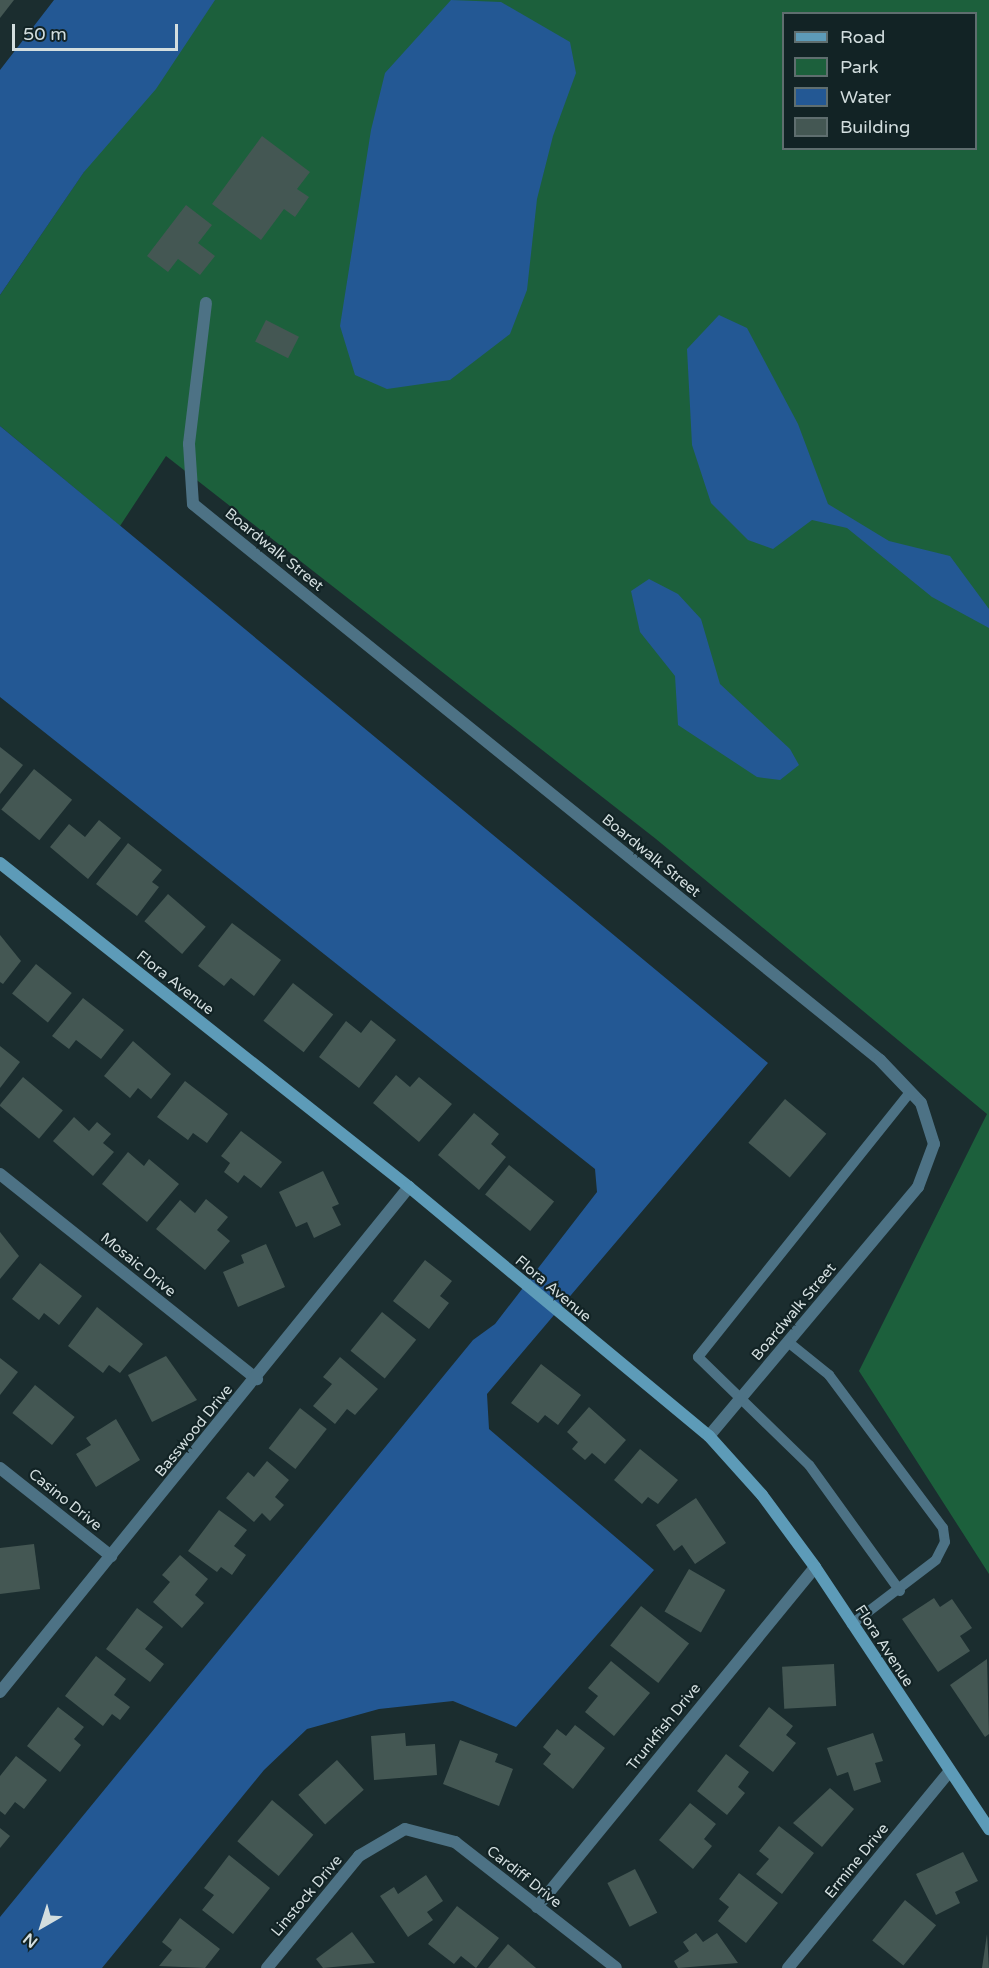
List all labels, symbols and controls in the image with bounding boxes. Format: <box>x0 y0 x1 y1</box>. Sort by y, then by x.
scale bar <box>15 12 182 50</box>
legend <box>782 12 977 150</box>
text: 50 m <box>23 23 67 45</box>
text: Road <box>840 26 885 48</box>
text: Park <box>840 56 878 78</box>
text: Water <box>840 86 891 108</box>
text: Building <box>840 116 910 138</box>
street label: Boardwalk Street <box>221 505 327 595</box>
street label: Boardwalk Street <box>598 811 704 901</box>
street label: Flora Avenue <box>133 947 217 1019</box>
street label: Mosaic Drive <box>97 1229 179 1301</box>
street label: Flora Avenue <box>511 1252 595 1326</box>
street label: Boardwalk Street <box>748 1260 840 1364</box>
street label: Basswood Drive <box>151 1381 237 1481</box>
street label: Casino Drive <box>25 1465 105 1535</box>
street label: Flora Avenue <box>851 1602 917 1690</box>
street label: Trunkfish Drive <box>623 1680 705 1774</box>
street label: Ermine Drive <box>821 1820 893 1902</box>
street label: Cardiff Drive <box>483 1842 565 1912</box>
street label: Linstock Drive <box>268 1852 346 1940</box>
north arrow <box>12 1896 72 1956</box>
text: N <box>19 1928 42 1952</box>

